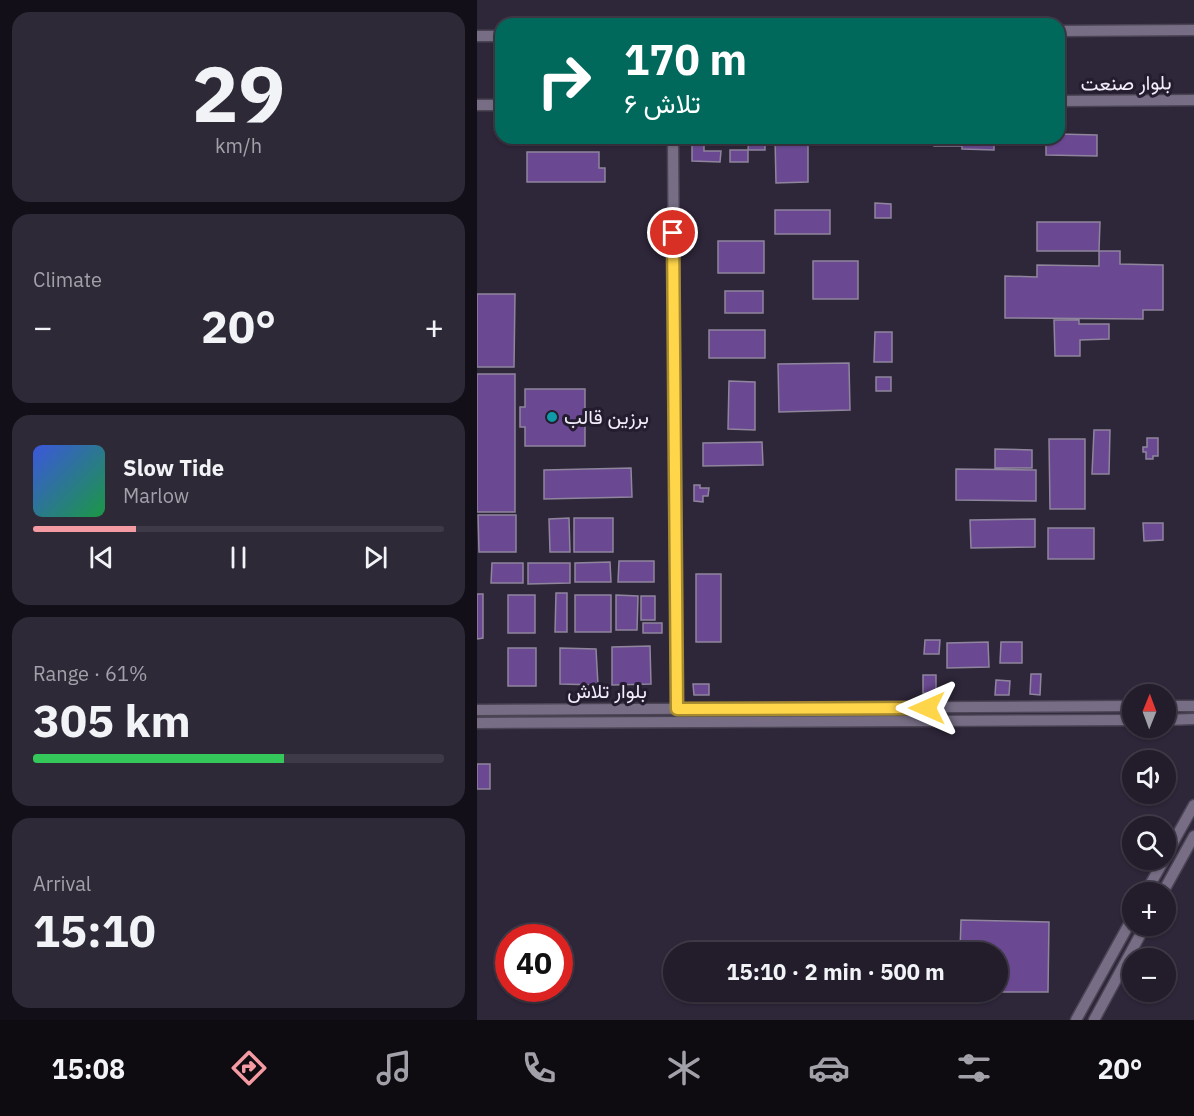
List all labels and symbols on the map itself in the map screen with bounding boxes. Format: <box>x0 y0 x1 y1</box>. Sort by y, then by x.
street label: بلوار صنعت <box>1080 68 1172 97</box>
pin <box>647 207 698 258</box>
place label: برزین قالب <box>564 403 649 430</box>
marker: برزین قالب <box>545 410 559 424</box>
position arrow <box>895 676 959 740</box>
street label: بلوار تلاش <box>567 677 647 704</box>
north arrow <box>1122 684 1176 738</box>
speed limit sign: 40 <box>495 924 573 1002</box>

